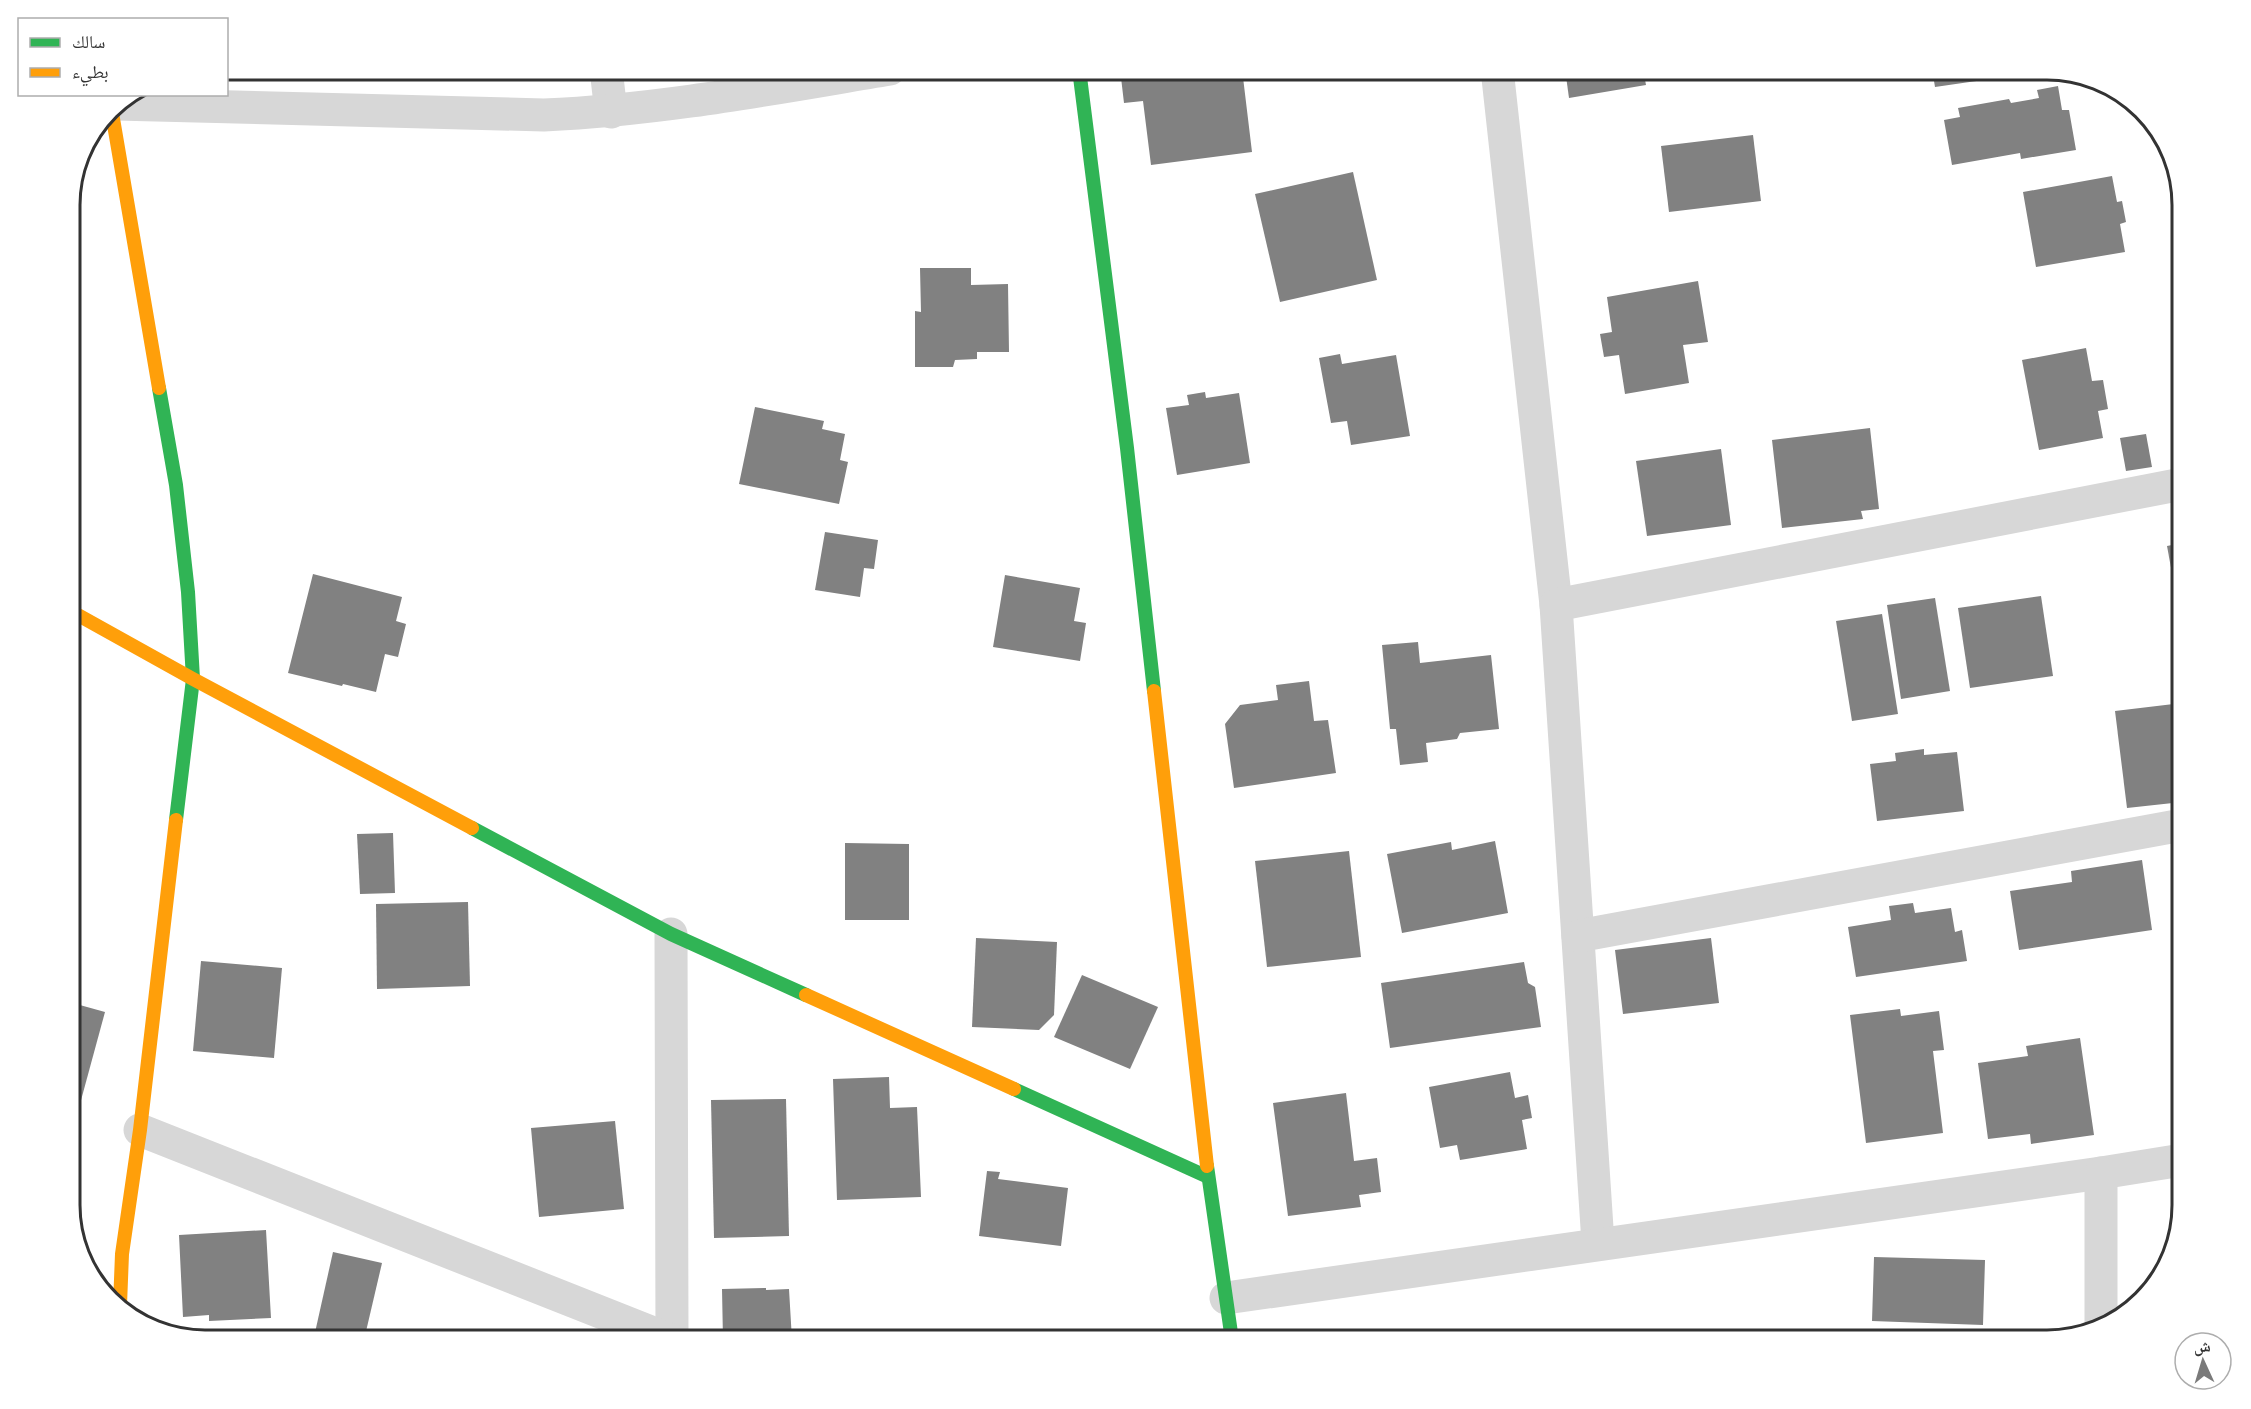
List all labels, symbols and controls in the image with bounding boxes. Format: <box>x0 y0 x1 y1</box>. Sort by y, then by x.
legend <box>18 18 228 96</box>
text: سالك <box>72 30 105 52</box>
text: بطيء <box>72 60 109 87</box>
north arrow <box>2173 1331 2233 1391</box>
text: ش <box>2193 1335 2211 1357</box>

